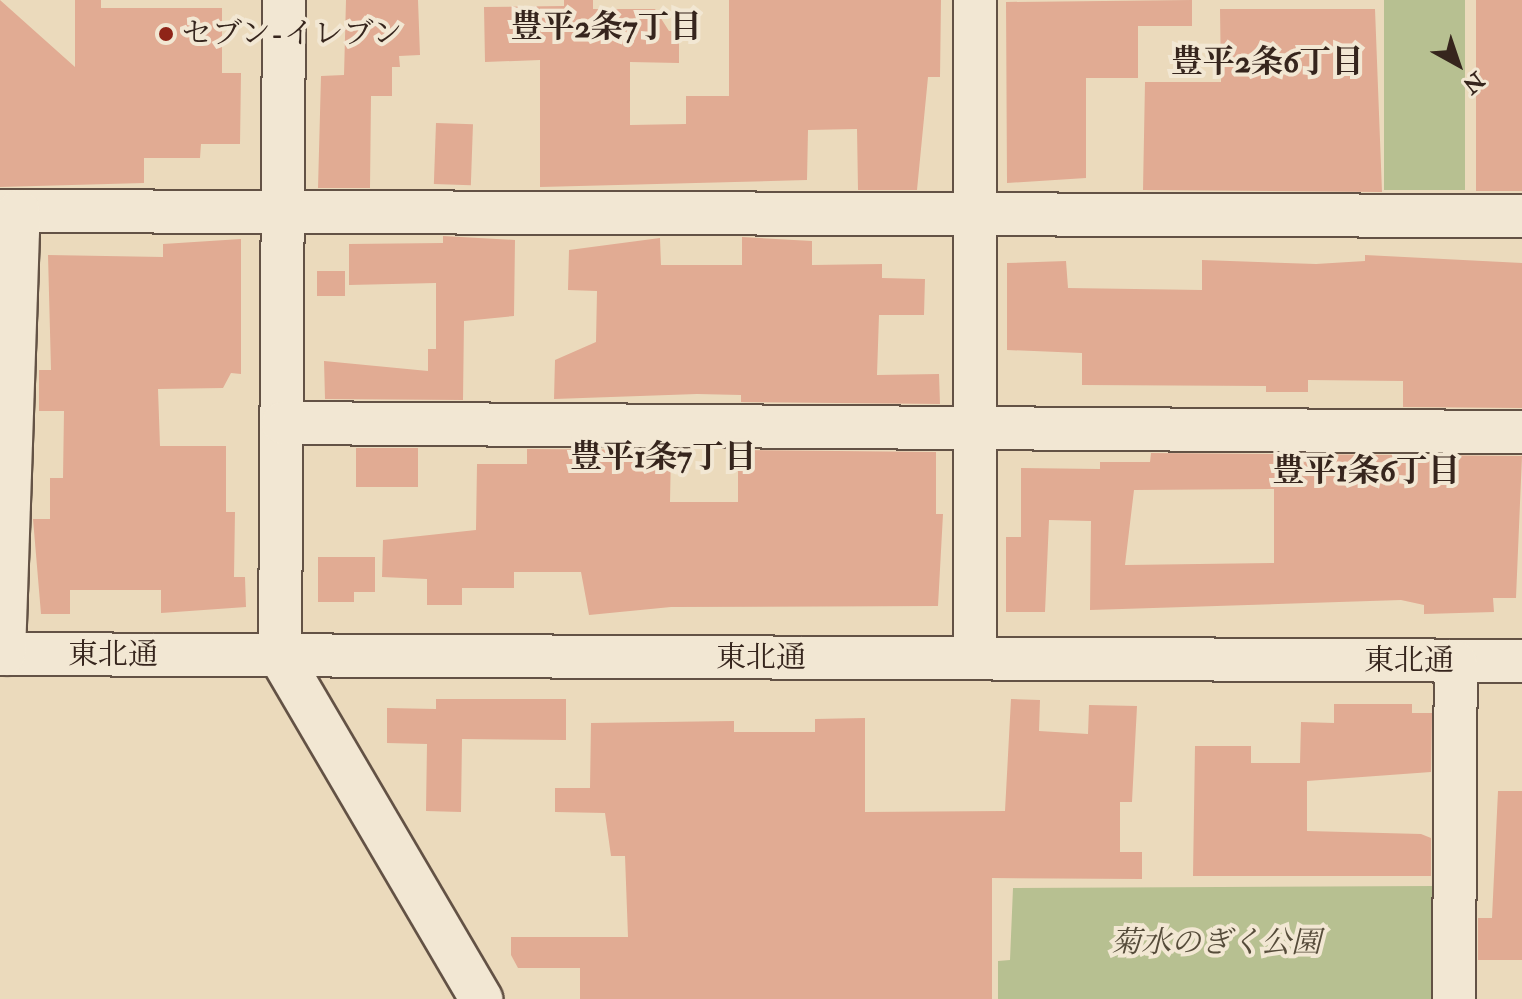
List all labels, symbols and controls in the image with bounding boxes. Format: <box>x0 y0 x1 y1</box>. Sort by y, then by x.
district label: 豊平2条7丁目 <box>511 8 701 46</box>
place label: セブン-イレブン <box>182 16 405 52</box>
north arrow <box>1418 24 1498 104</box>
marker: セブン-イレブン <box>157 25 175 43</box>
district label: 豊平2条6丁目 <box>1171 43 1363 81</box>
text: N <box>1457 65 1490 99</box>
district label: 豊平1条7丁目 <box>570 438 756 476</box>
district label: 豊平1条6丁目 <box>1272 452 1460 490</box>
street label: 東北通 <box>68 637 158 673</box>
street label: 東北通 <box>716 640 806 676</box>
street label: 東北通 <box>1364 643 1454 679</box>
park label: 菊水のぎく公園 <box>1111 925 1321 961</box>

